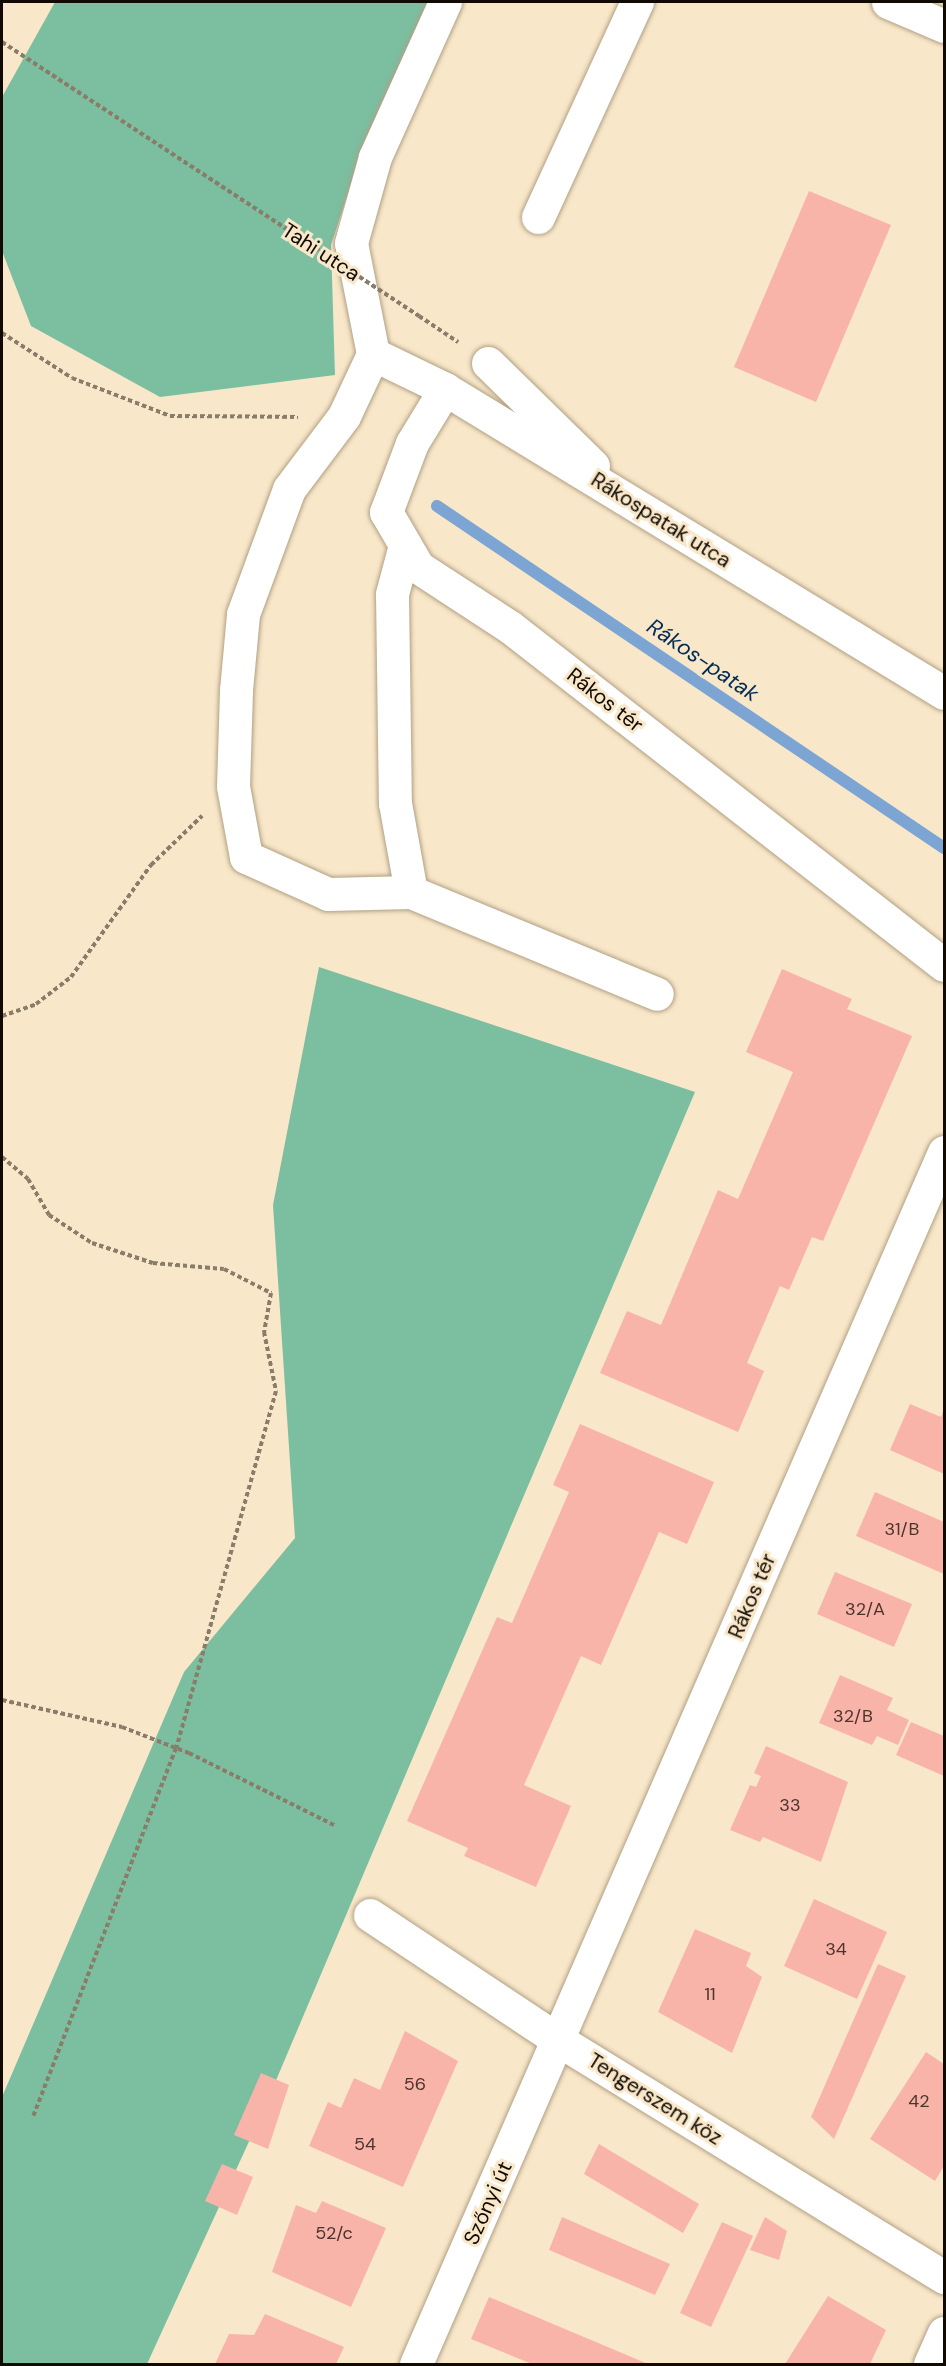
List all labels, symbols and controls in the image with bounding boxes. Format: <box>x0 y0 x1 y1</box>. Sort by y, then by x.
street label: Tahi utca <box>277 218 365 286</box>
street label: Rákospatak utca <box>587 467 735 573</box>
water label: Rákos-patak <box>642 613 764 707</box>
street label: Rákos tér <box>562 662 648 738</box>
house number: 31/B <box>885 1518 919 1540</box>
street label: Rákos tér <box>723 1550 781 1642</box>
house number: 32/A <box>845 1598 885 1620</box>
house number: 32/B <box>833 1705 873 1727</box>
house number: 33 <box>779 1794 801 1816</box>
house number: 34 <box>825 1938 847 1960</box>
house number: 11 <box>704 1983 716 2005</box>
street label: Tengerszem köz <box>583 2048 727 2150</box>
house number: 56 <box>404 2073 426 2095</box>
house number: 42 <box>908 2090 930 2112</box>
house number: 54 <box>354 2133 376 2155</box>
street label: Szőnyi út <box>458 2157 518 2249</box>
house number: 52/c <box>315 2222 353 2244</box>

